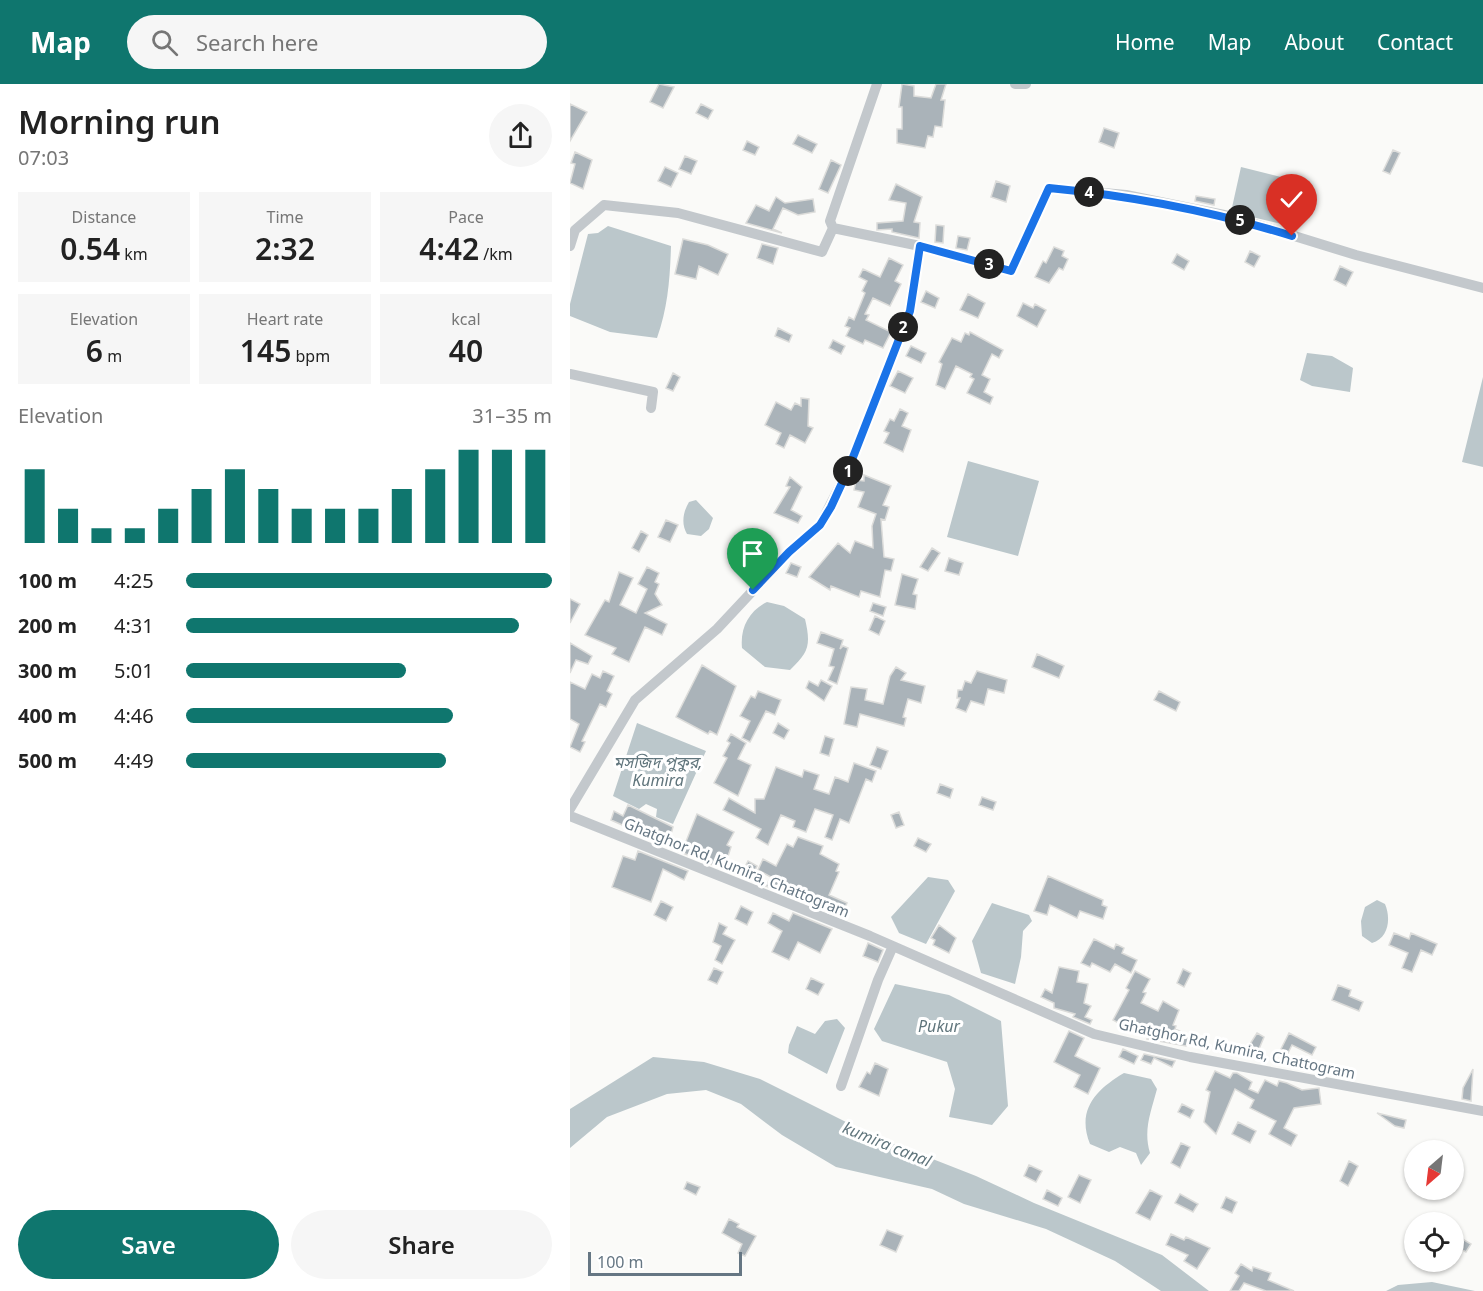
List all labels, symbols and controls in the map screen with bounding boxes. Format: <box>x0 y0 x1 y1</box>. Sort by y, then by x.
search box <box>127 15 547 69</box>
text: Map <box>30 23 91 61</box>
icon: search <box>148 26 181 59</box>
text: Search here <box>196 27 318 57</box>
text: Home <box>1115 28 1175 56</box>
text: Map <box>1208 28 1251 56</box>
text: About <box>1284 28 1344 56</box>
text: Contact <box>1377 28 1453 56</box>
text: Morning run <box>18 99 220 144</box>
button: share <box>489 104 552 167</box>
text: 07:03 <box>18 144 69 171</box>
pin <box>1266 174 1317 236</box>
pin: 4 <box>1074 177 1104 207</box>
text: 4 <box>1084 181 1094 203</box>
icon: check <box>1275 183 1308 216</box>
pin: 5 <box>1225 205 1255 235</box>
text: Distance <box>72 206 136 228</box>
text: Time <box>266 206 304 228</box>
text: Pace <box>448 206 484 228</box>
text: 5 <box>1235 209 1245 231</box>
text: 0.54 <box>60 228 120 269</box>
text: 2:32 <box>255 228 315 269</box>
text: 4:42 <box>419 228 479 269</box>
text: km <box>120 243 148 265</box>
text: /km <box>479 243 513 265</box>
pin: 3 <box>974 249 1004 279</box>
text: 3 <box>984 253 994 275</box>
text: Elevation <box>70 308 138 330</box>
text: Heart rate <box>247 308 323 330</box>
text: kcal <box>451 308 481 330</box>
pin: 2 <box>888 312 918 342</box>
text: 2 <box>898 316 908 338</box>
text: 6 <box>86 330 103 371</box>
text: 145 <box>240 330 291 371</box>
text: 40 <box>449 330 483 371</box>
text: m <box>103 345 122 367</box>
text: bpm <box>291 345 330 367</box>
text: Elevation <box>18 402 103 429</box>
text: 31–35 m <box>472 402 552 429</box>
pin: 1 <box>833 456 863 486</box>
text: 1 <box>843 460 853 482</box>
pin <box>727 528 778 590</box>
icon: arrive <box>736 537 769 570</box>
text: 100 m <box>18 567 77 594</box>
text: 4:25 <box>114 567 154 594</box>
text: 200 m <box>18 612 77 639</box>
text: 4:31 <box>114 612 154 639</box>
text: 300 m <box>18 657 77 684</box>
text: 5:01 <box>114 657 154 684</box>
text: 400 m <box>18 702 77 729</box>
text: 4:46 <box>114 702 154 729</box>
text: 500 m <box>18 747 77 774</box>
text: 4:49 <box>114 747 154 774</box>
water label: মসজিদ পুকুর, Kumira <box>614 751 702 791</box>
street label: Ghatghor Rd, Kumira, Chattogram <box>621 812 853 922</box>
street label: Ghatghor Rd, Kumira, Chattogram <box>1117 1013 1357 1083</box>
water label: Pukur <box>918 1015 961 1037</box>
water label: kumira canal <box>840 1116 935 1172</box>
north arrow <box>1404 1140 1464 1200</box>
map controls <box>1404 1140 1464 1272</box>
button: Save <box>18 1210 279 1279</box>
button: Share <box>291 1210 552 1279</box>
button: locate <box>1404 1212 1464 1272</box>
scale bar <box>588 1249 742 1276</box>
text: 100 m <box>597 1251 644 1273</box>

